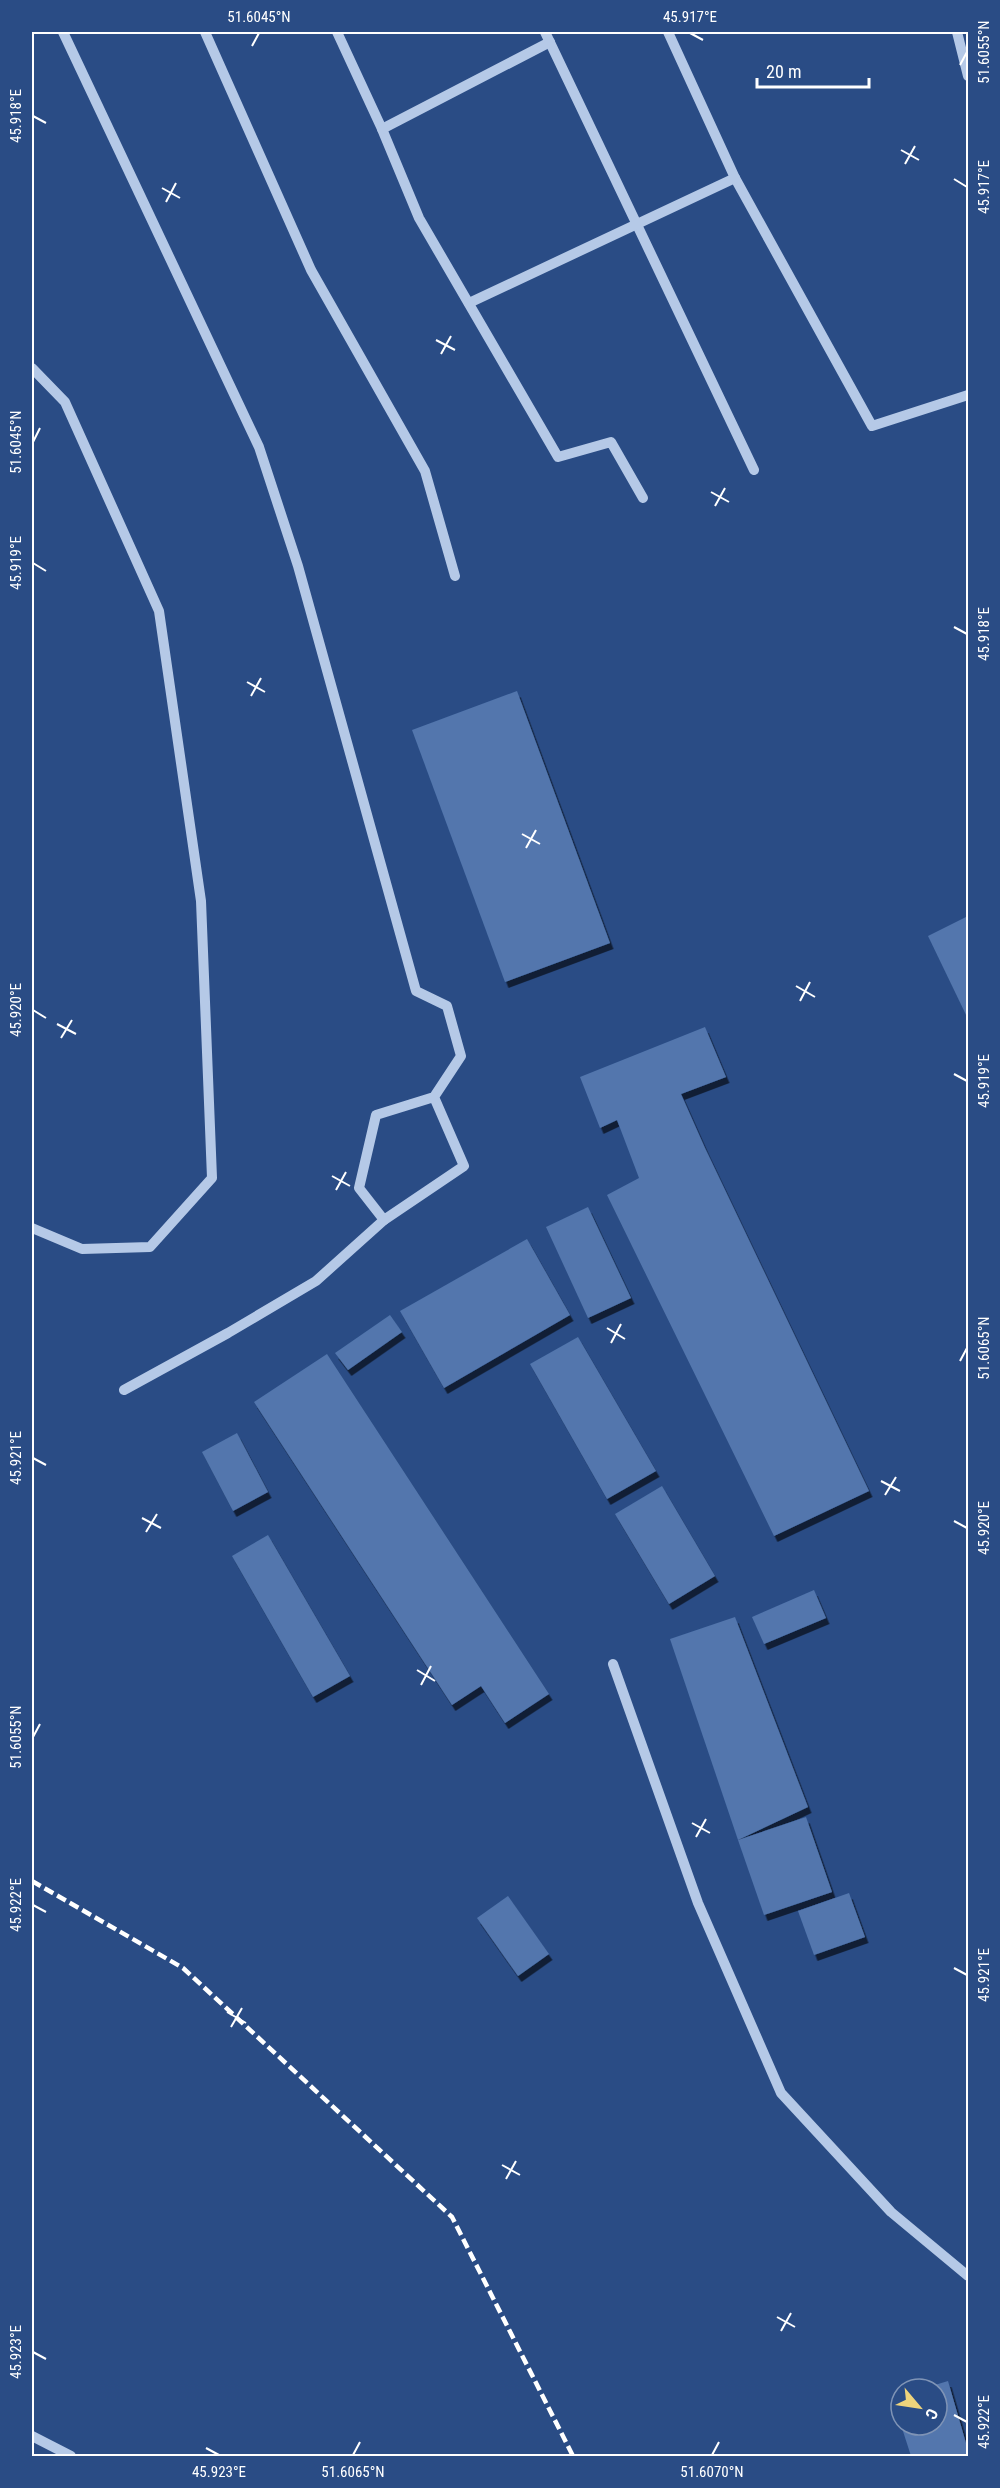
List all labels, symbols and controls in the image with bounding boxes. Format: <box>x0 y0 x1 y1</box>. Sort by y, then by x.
text: 51.6045°N <box>227 8 291 26</box>
text: 45.917°E <box>663 8 717 26</box>
text: 51.6055°N <box>975 20 993 84</box>
scale bar <box>757 51 870 89</box>
text: 20 m <box>766 61 801 82</box>
text: 45.918°E <box>7 89 25 143</box>
text: 45.917°E <box>975 160 993 214</box>
text: 51.6045°N <box>7 410 25 474</box>
text: 45.919°E <box>7 536 25 590</box>
text: 45.918°E <box>975 607 993 661</box>
text: 45.920°E <box>7 983 25 1037</box>
text: 45.919°E <box>975 1054 993 1108</box>
text: 51.6065°N <box>975 1316 993 1380</box>
text: 45.921°E <box>7 1431 25 1485</box>
text: 45.920°E <box>975 1501 993 1555</box>
text: 51.6055°N <box>7 1705 25 1769</box>
text: 45.922°E <box>7 1878 25 1932</box>
text: 45.921°E <box>975 1948 993 2002</box>
text: 45.923°E <box>7 2325 25 2379</box>
north arrow <box>889 2377 949 2437</box>
text: 45.922°E <box>975 2395 993 2449</box>
text: С <box>921 2405 942 2423</box>
text: 45.923°E <box>192 2463 246 2481</box>
text: 51.6065°N <box>321 2463 385 2481</box>
text: 51.6070°N <box>680 2463 744 2481</box>

